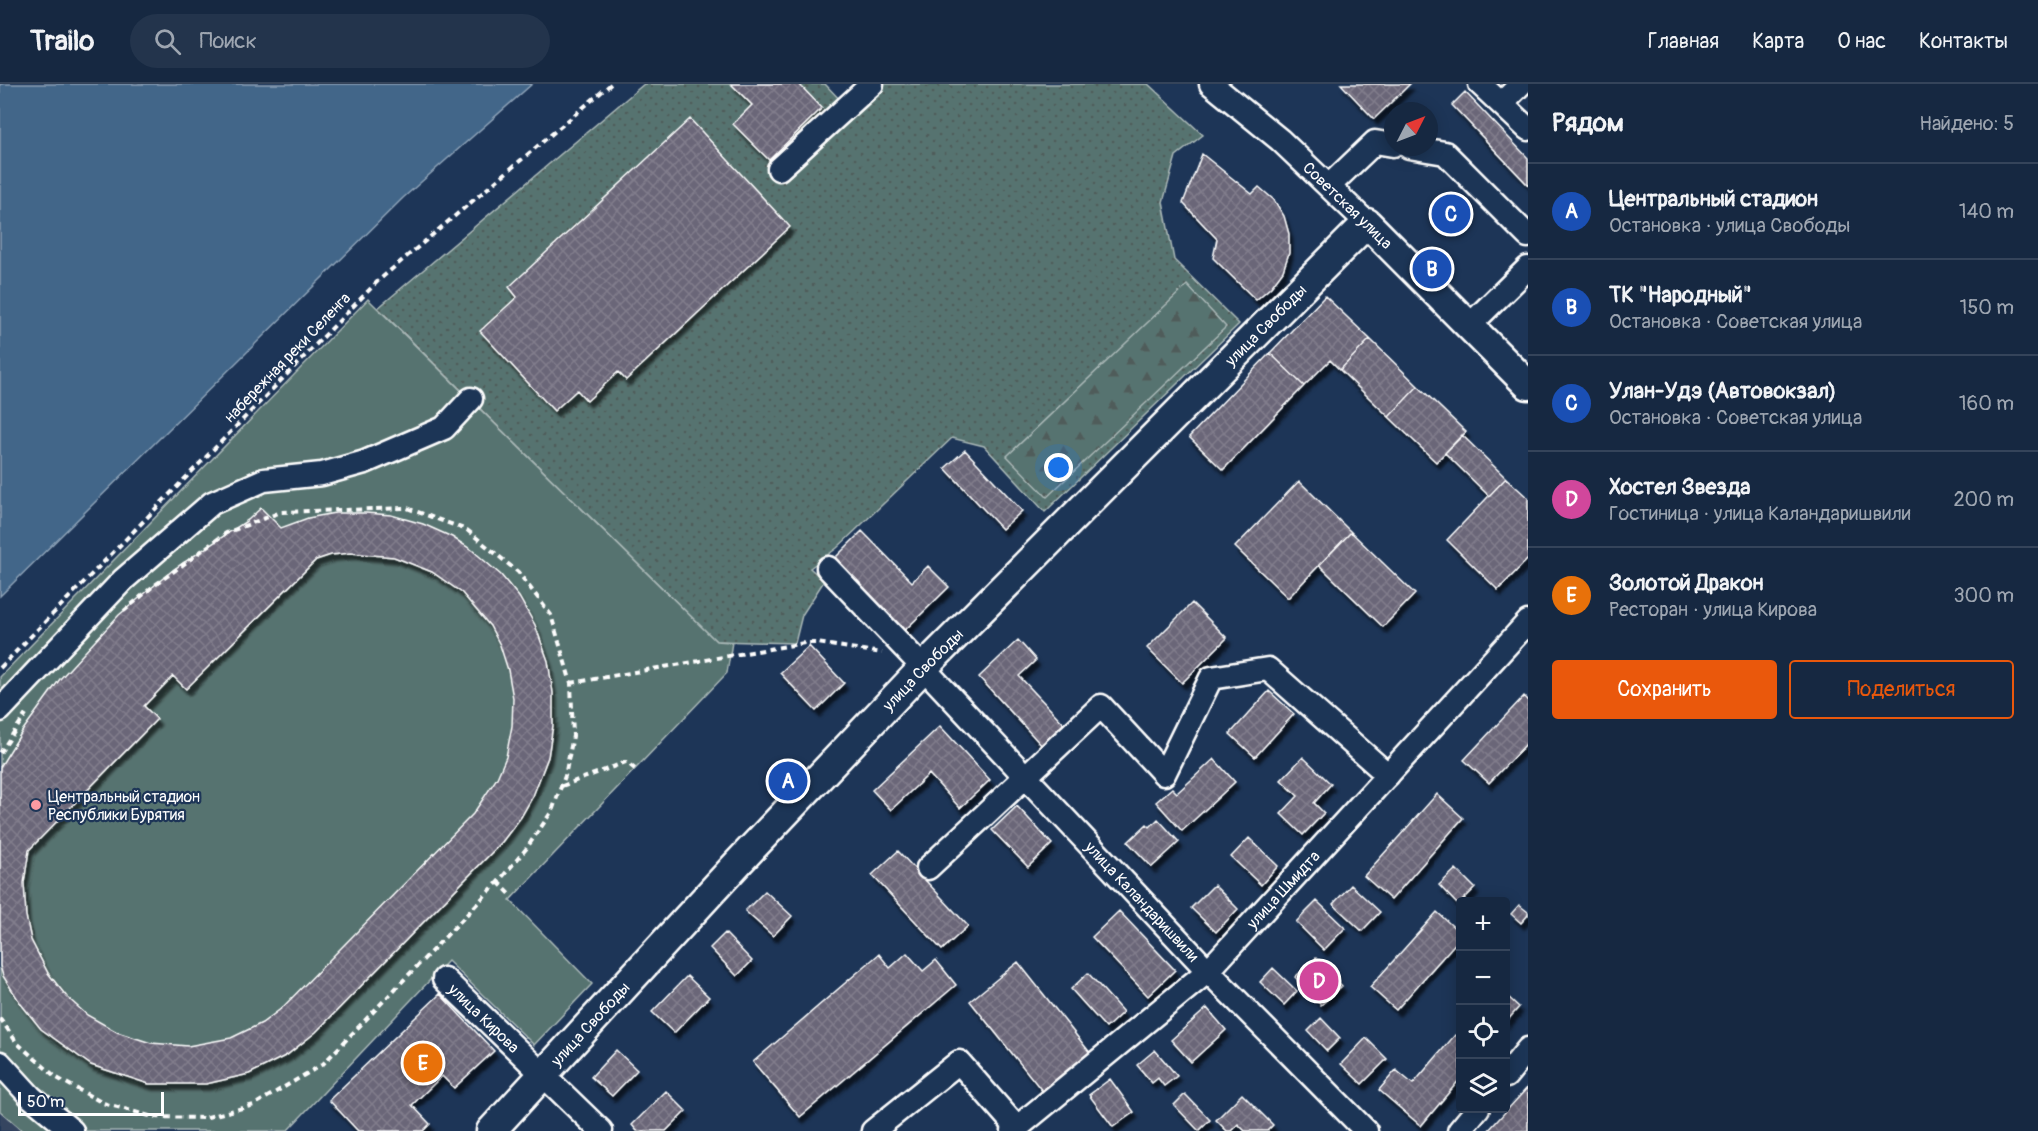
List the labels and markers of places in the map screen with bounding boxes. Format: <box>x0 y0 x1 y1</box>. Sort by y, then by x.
pin: C <box>1432 192 1470 236</box>
pin: B <box>1412 246 1452 291</box>
pin: A <box>768 758 808 804</box>
place label: Центральный стадион Республики Бурятия <box>48 787 200 825</box>
marker: Центральный стадион Республики Бурятия <box>29 798 43 812</box>
pin: D <box>1300 958 1338 1004</box>
pin: E <box>404 1040 442 1086</box>

